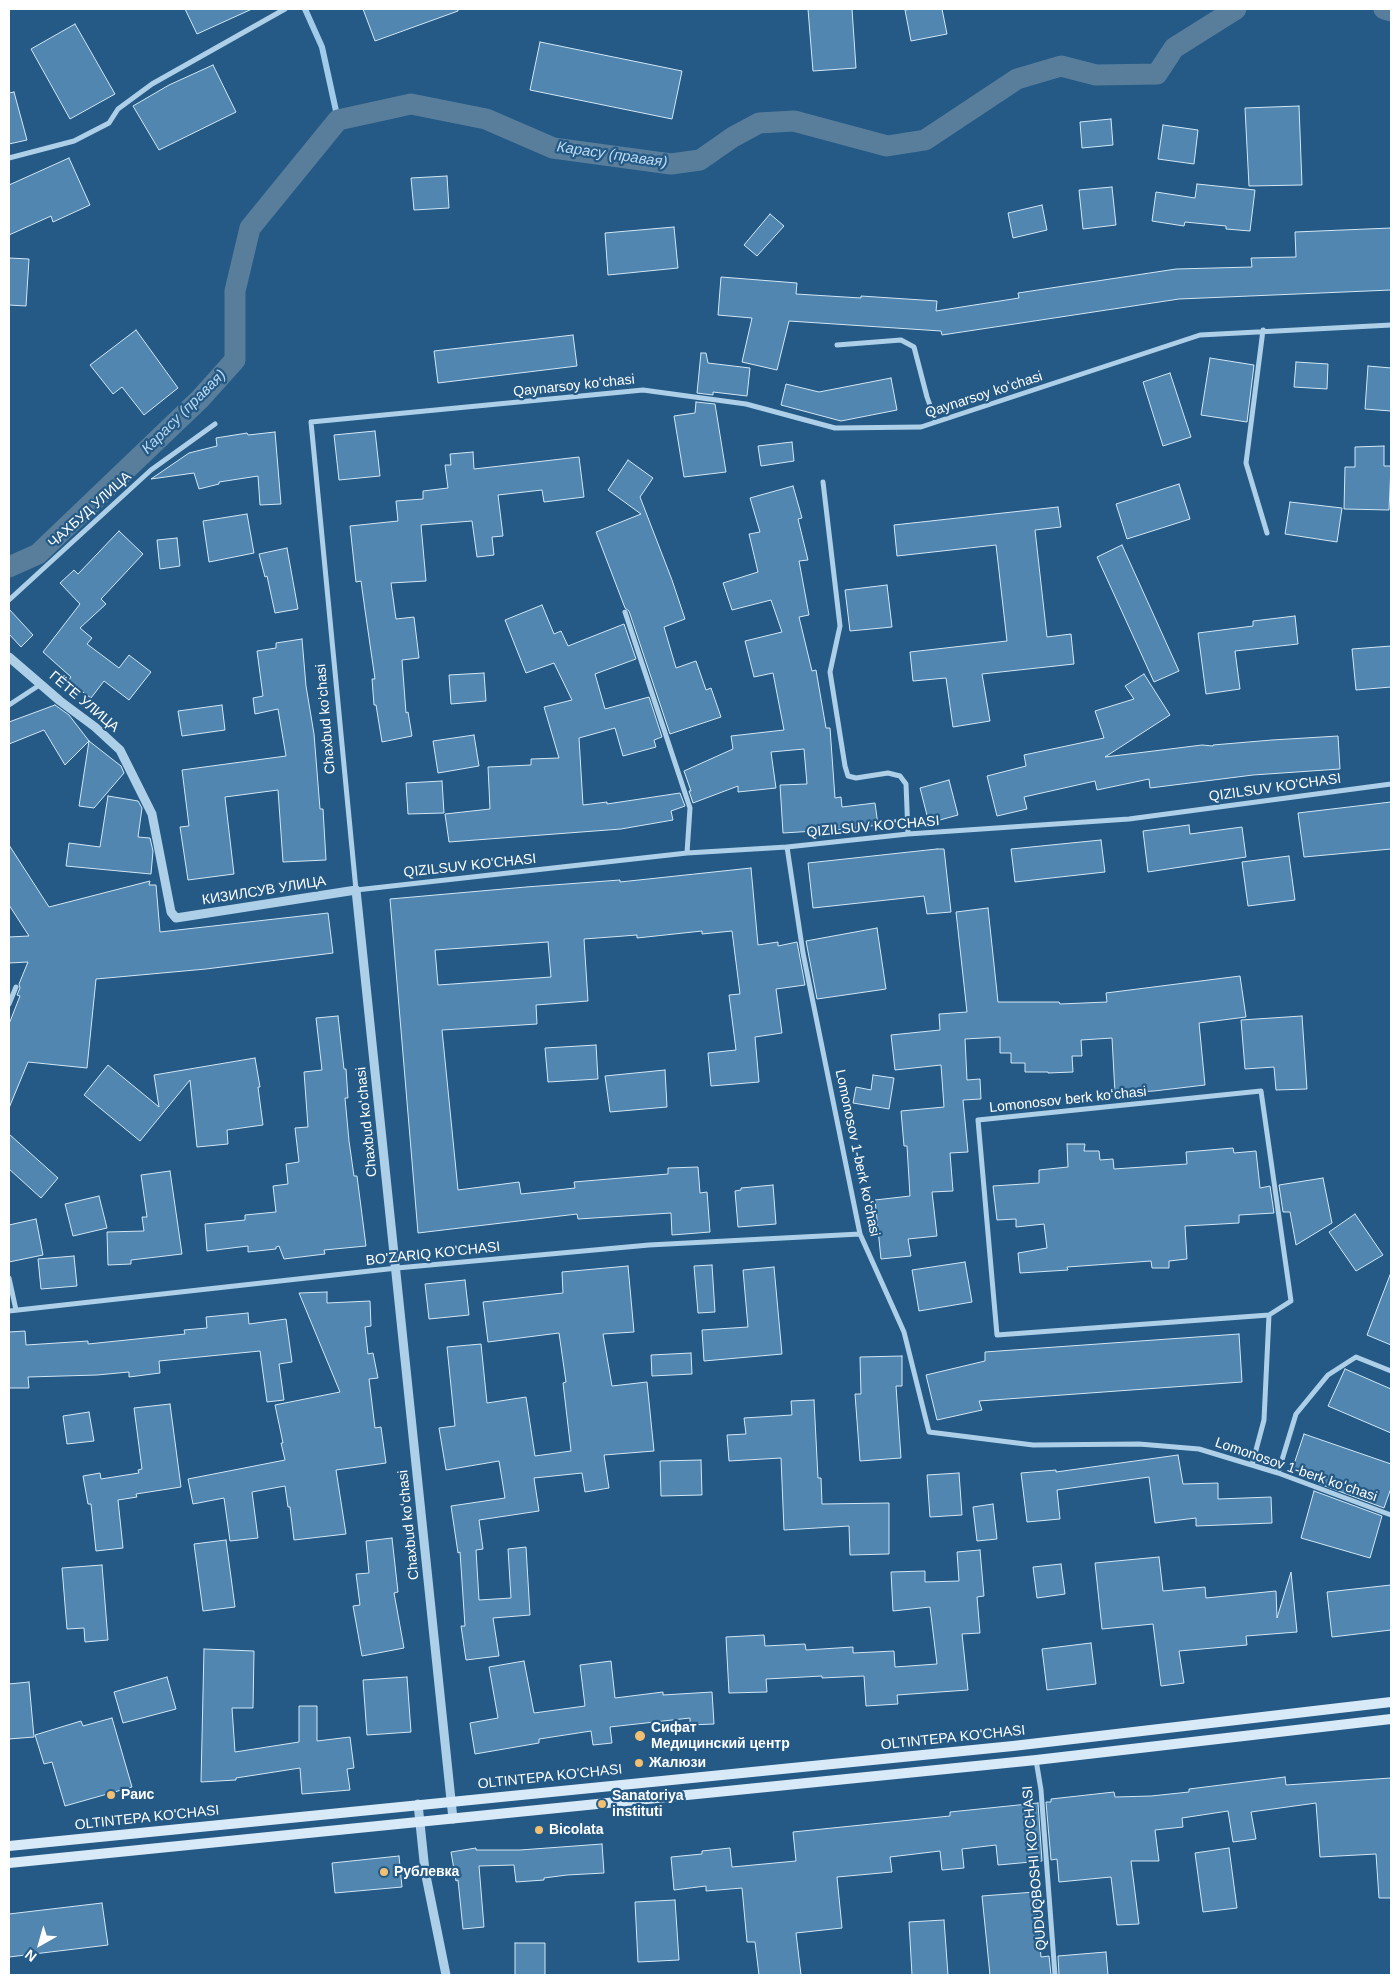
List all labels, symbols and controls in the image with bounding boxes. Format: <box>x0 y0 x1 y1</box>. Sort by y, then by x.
water label: Карасу (правая) <box>555 138 669 172</box>
water label: Карасу (правая) <box>138 366 230 458</box>
street label: Qaynarsoy koʻchasi <box>923 368 1045 422</box>
street label: Qaynarsoy koʻchasi <box>512 371 636 401</box>
street label: ЧАХБУД УЛИЦА <box>45 468 135 552</box>
street label: Chaxbud koʻchasi <box>313 663 339 775</box>
street label: ГЁТЕ УЛИЦА <box>46 668 122 736</box>
street label: QIZILSUV KO'CHASI <box>1208 770 1342 806</box>
street label: QIZILSUV KO'CHASI <box>806 813 940 841</box>
street label: QIZILSUV KO'CHASI <box>403 851 537 881</box>
street label: КИЗИЛСУВ УЛИЦА <box>201 873 327 909</box>
street label: Chaxbud koʻchasi <box>353 1066 381 1178</box>
street label: Lomonosov 1-berk koʻchasi <box>831 1068 883 1238</box>
street label: Lomonosov berk koʻchasi <box>989 1083 1147 1117</box>
street label: BO'ZARIQ KO'CHASI <box>365 1239 501 1269</box>
street label: Lomonosov 1-berk koʻchasi <box>1213 1434 1379 1506</box>
street label: Chaxbud koʻchasi <box>395 1469 423 1581</box>
place label: Сифат Медицинский центр <box>651 1720 790 1752</box>
street label: OLTINTEPA KO'CHASI <box>880 1722 1026 1754</box>
marker: Сифат Медицинский центр <box>633 1729 647 1743</box>
place label: Жалюзи <box>649 1755 706 1771</box>
marker: Жалюзи <box>633 1757 645 1769</box>
street label: OLTINTEPA KO'CHASI <box>477 1761 623 1793</box>
street label: QUDUQBOSHI KO'CHASI <box>1019 1785 1051 1951</box>
place label: Раис <box>121 1787 154 1803</box>
place label: Sanatoriya instituti <box>612 1788 684 1820</box>
marker: Раис <box>105 1789 117 1801</box>
marker: Sanatoriya instituti <box>596 1798 608 1810</box>
street label: OLTINTEPA KO'CHASI <box>74 1802 220 1834</box>
place label: Bicolata <box>549 1822 603 1838</box>
marker: Bicolata <box>533 1824 545 1836</box>
place label: Рублевка <box>394 1864 459 1880</box>
marker: Рублевка <box>378 1866 390 1878</box>
north arrow <box>15 1919 65 1969</box>
text: N <box>22 1946 40 1965</box>

